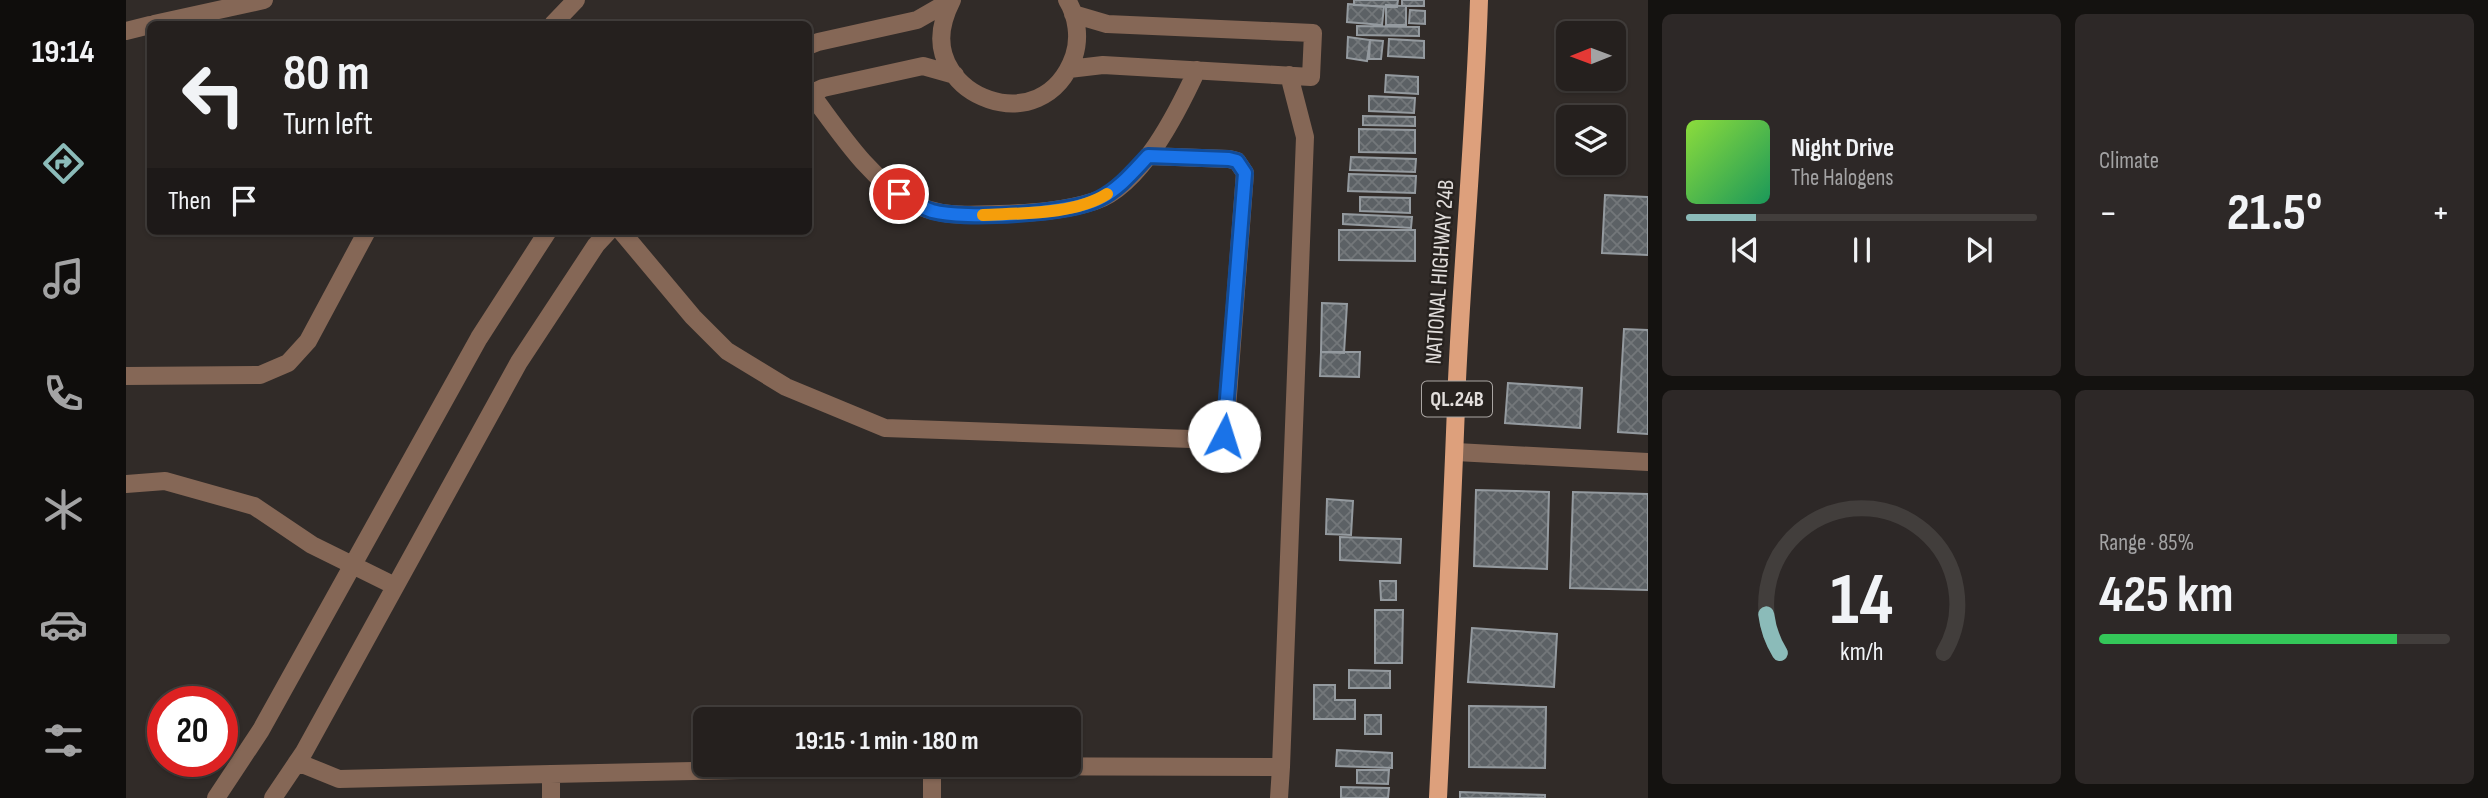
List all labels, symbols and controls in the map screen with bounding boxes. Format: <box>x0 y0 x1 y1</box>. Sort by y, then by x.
north arrow <box>1556 21 1626 91</box>
map controls <box>1556 21 1626 175</box>
text: 19:14 <box>32 33 94 72</box>
text: 80 m <box>283 45 370 104</box>
icon: left <box>168 49 259 140</box>
text: Turn left <box>283 105 373 144</box>
button: layers <box>1556 105 1626 175</box>
text: Night Drive <box>1791 133 1894 164</box>
icon: directions <box>39 139 88 188</box>
text: Climate <box>2099 147 2159 175</box>
pin <box>869 164 929 224</box>
text: The Halogens <box>1791 164 1894 192</box>
icon: arrive <box>880 175 918 213</box>
street label: NATIONAL HIGHWAY 24B <box>1420 179 1460 365</box>
icon: arrive <box>225 182 263 220</box>
text: 21.5° <box>2227 182 2322 245</box>
text: Then <box>168 186 211 217</box>
text: − <box>2099 191 2118 236</box>
text: + <box>2431 191 2450 236</box>
icon: previous <box>1726 231 1764 269</box>
icon: pause <box>1843 231 1881 269</box>
icon: next <box>1960 231 1998 269</box>
icon: music <box>39 254 88 303</box>
icon: phone <box>39 369 88 418</box>
road number: QL.24B <box>1422 382 1492 416</box>
position arrow <box>1187 399 1261 473</box>
icon: climate <box>39 485 88 534</box>
text: Range · 85% <box>2099 529 2194 557</box>
text: 14 <box>1830 557 1893 645</box>
text: 425 km <box>2099 564 2233 627</box>
icon: car <box>39 600 88 649</box>
text: km/h <box>1840 637 1883 668</box>
speed limit sign: 20 <box>147 686 238 777</box>
icon: filters <box>39 716 88 765</box>
text: 19:15 · 1 min · 180 m <box>795 726 979 757</box>

